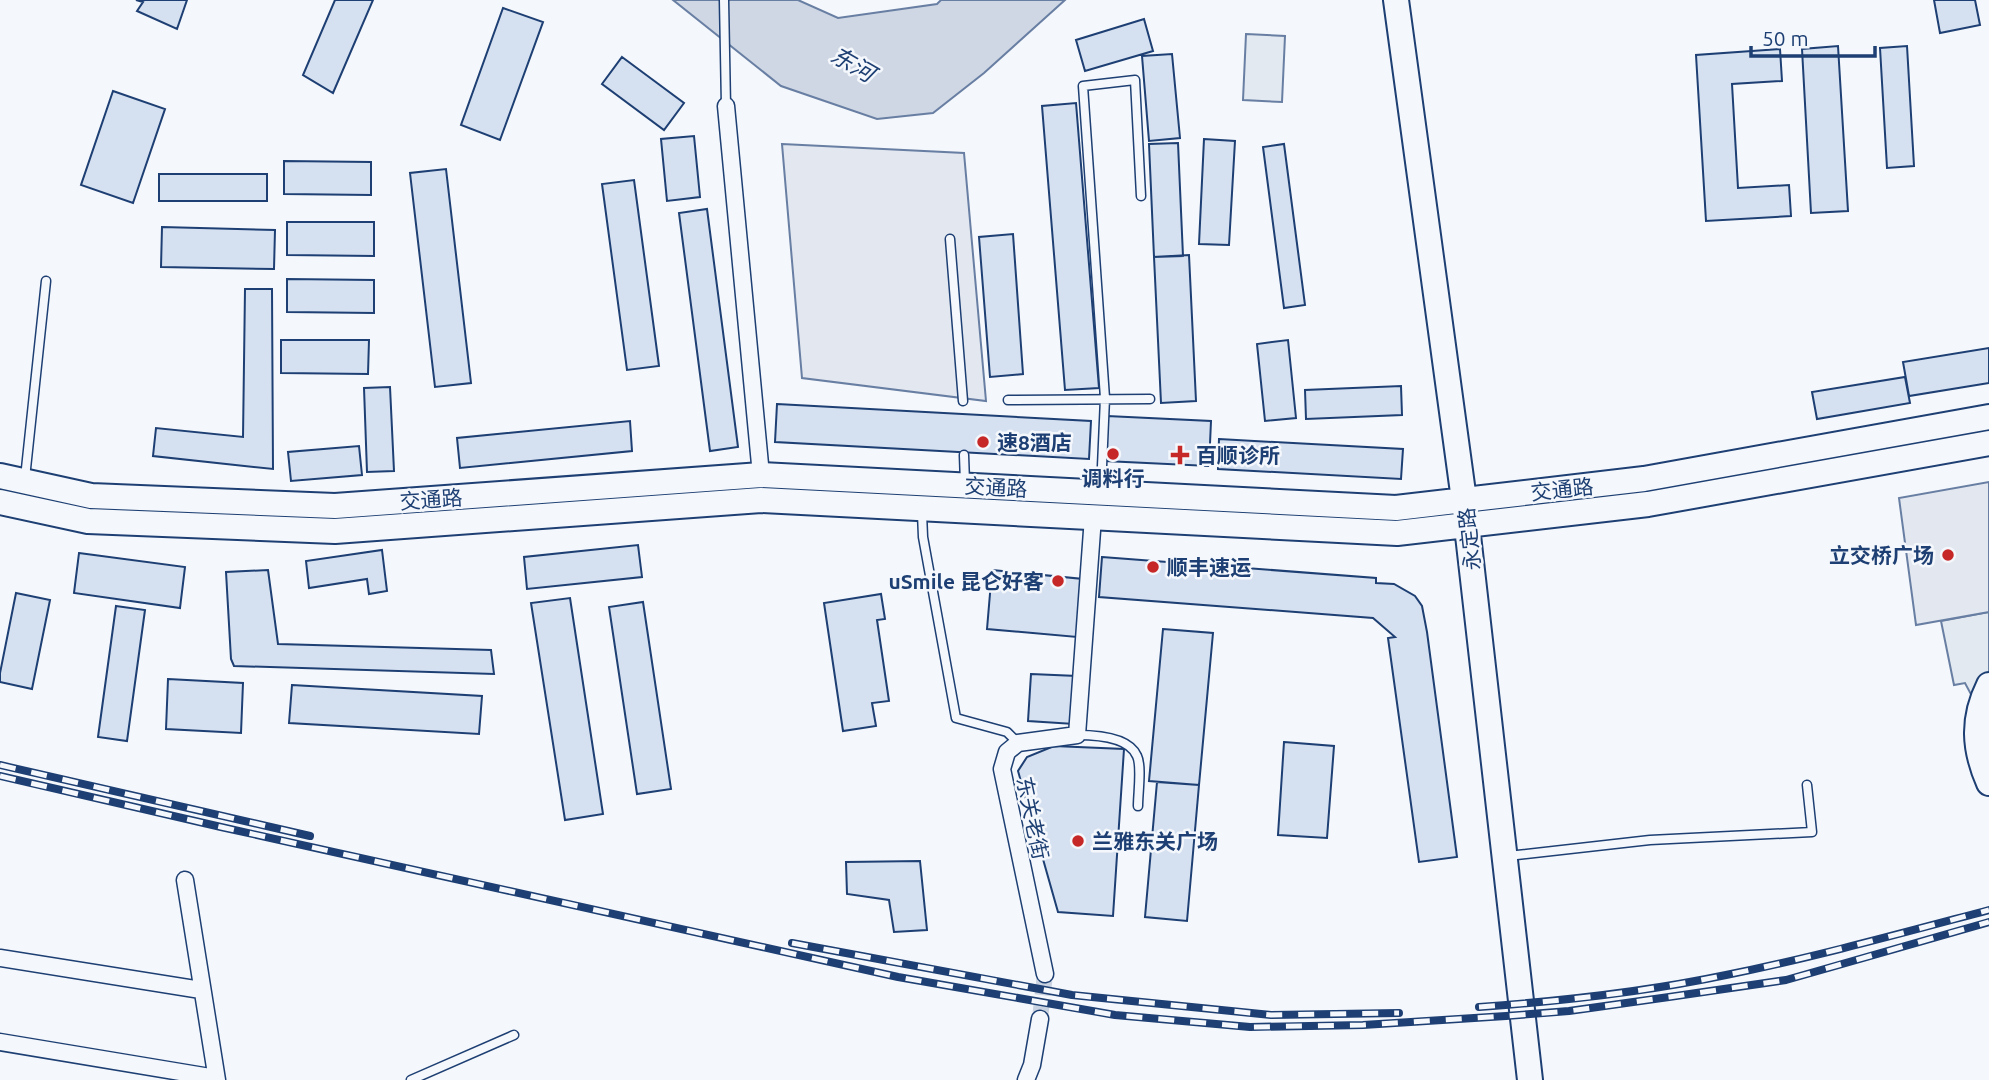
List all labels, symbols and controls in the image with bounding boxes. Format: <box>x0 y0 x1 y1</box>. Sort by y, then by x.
scale bar <box>1751 14 1875 58</box>
text: 50 m <box>1762 26 1809 50</box>
water label: 东河 <box>827 42 883 88</box>
place label: 速8酒店 <box>997 430 1072 454</box>
marker: 速8酒店 <box>975 434 991 450</box>
place label: 百顺诊所 <box>1196 443 1280 467</box>
marker: 百顺诊所 <box>1170 445 1190 465</box>
marker: 调料行 <box>1105 446 1121 462</box>
place label: 调料行 <box>1082 466 1145 490</box>
street label: 交通路 <box>964 473 1028 501</box>
street label: 交通路 <box>1529 474 1595 504</box>
street label: 交通路 <box>399 485 463 513</box>
street label: 永定路 <box>1454 506 1484 572</box>
place label: 立交桥广场 <box>1829 543 1934 567</box>
marker: 立交桥广场 <box>1940 547 1956 563</box>
place label: 顺丰速运 <box>1167 555 1251 579</box>
marker: 顺丰速运 <box>1145 559 1161 575</box>
place label: uSmile 昆仑好客 <box>888 569 1044 593</box>
marker: uSmile 昆仑好客 <box>1050 573 1066 589</box>
street label: 东关老街 <box>1013 774 1053 862</box>
place label: 兰雅东关广场 <box>1092 829 1218 853</box>
marker: 兰雅东关广场 <box>1070 833 1086 849</box>

